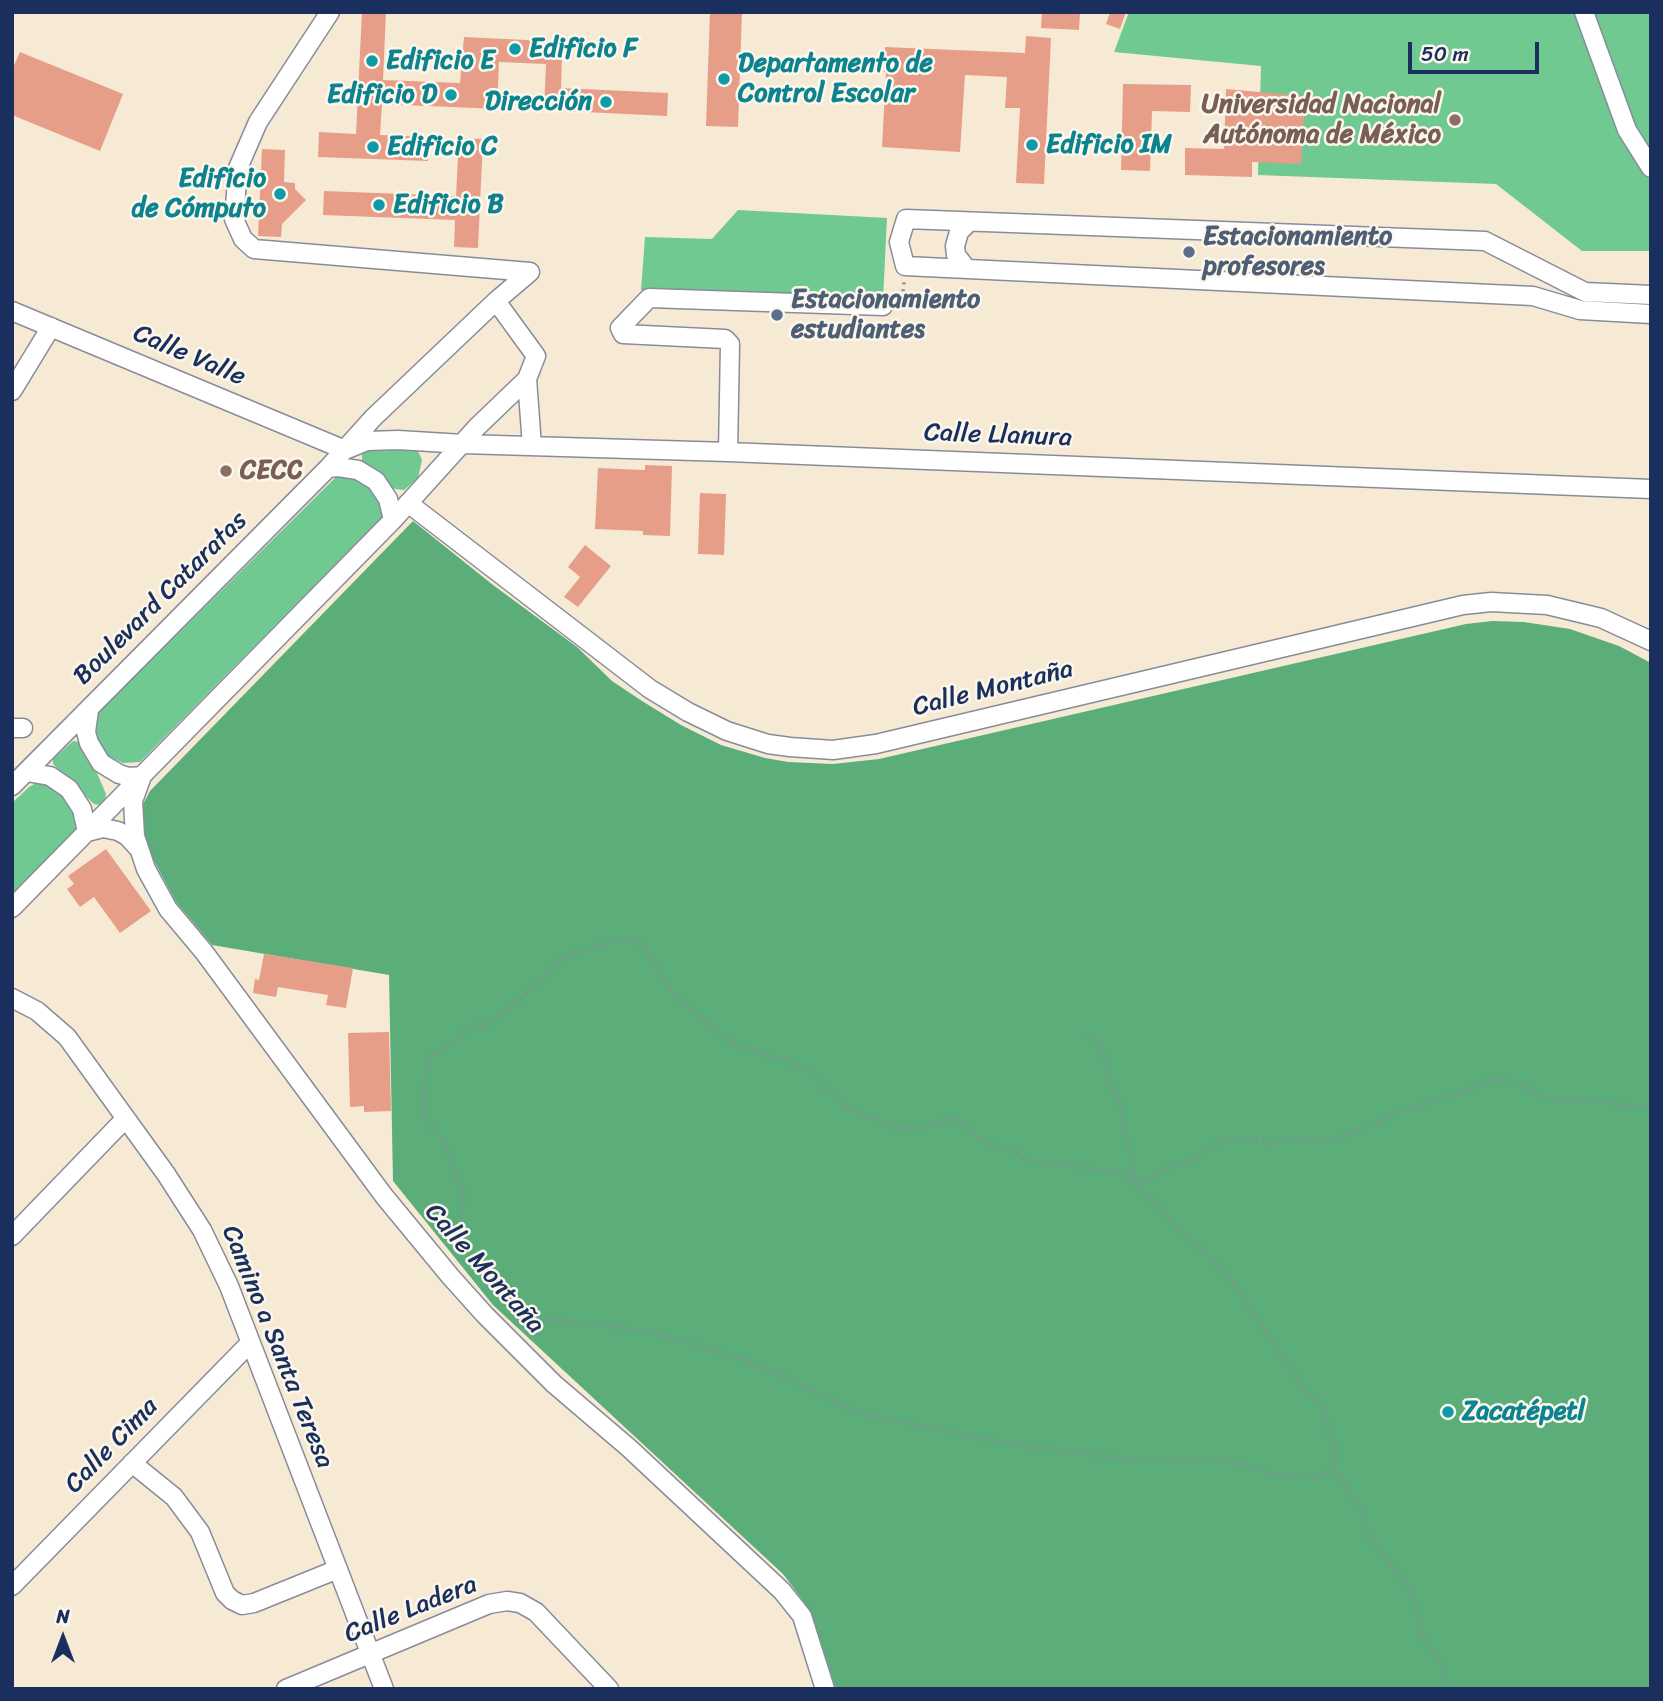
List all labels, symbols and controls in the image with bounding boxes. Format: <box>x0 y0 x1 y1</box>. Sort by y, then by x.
scale bar <box>1411 28 1542 72</box>
place label: Edificio F <box>529 33 637 65</box>
text: 50 m <box>1421 35 1469 73</box>
marker: Edificio F <box>507 41 523 57</box>
place label: Edificio E <box>386 45 495 77</box>
place label: Departamento de Control Escolar <box>738 48 933 110</box>
marker: Edificio E <box>364 53 380 69</box>
marker: Departamento de Control Escolar <box>716 71 732 87</box>
place label: Edificio D <box>327 79 437 111</box>
place label: Dirección <box>485 86 592 118</box>
marker: Edificio D <box>443 87 459 103</box>
place label: Universidad Nacional Autónoma de México <box>1202 89 1441 150</box>
marker: Dirección <box>598 94 614 110</box>
marker: Universidad Nacional Autónoma de México <box>1447 112 1463 128</box>
place label: Edificio IM <box>1046 129 1172 161</box>
place label: Edificio C <box>387 131 498 163</box>
marker: Edificio IM <box>1024 137 1040 153</box>
marker: Edificio C <box>365 139 381 155</box>
place label: Edificio de Cómputo <box>131 163 266 224</box>
marker: Edificio de Cómputo <box>272 186 288 202</box>
place label: Edificio B <box>393 189 504 221</box>
marker: Edificio B <box>371 197 387 213</box>
place label: Estacionamiento profesores <box>1203 221 1392 282</box>
marker: Estacionamiento profesores <box>1181 244 1197 260</box>
place label: Estacionamiento estudiantes <box>791 284 980 346</box>
marker: Estacionamiento estudiantes <box>769 307 785 323</box>
street label: Calle Valle <box>128 318 250 394</box>
street label: Calle Llanura <box>923 418 1073 454</box>
place label: CECC <box>240 455 302 487</box>
marker: CECC <box>218 463 234 479</box>
street label: Boulevard Cataratas <box>68 506 254 692</box>
street label: Calle Montaña <box>910 654 1076 724</box>
street label: Calle Montaña <box>417 1198 551 1340</box>
street label: Camino a Santa Teresa <box>214 1221 340 1473</box>
street label: Calle Cima <box>59 1392 165 1500</box>
place label: Zacatépetl <box>1462 1396 1585 1428</box>
marker: Zacatépetl <box>1440 1404 1456 1420</box>
street label: Calle Ladera <box>340 1569 482 1651</box>
text: N <box>56 1600 70 1633</box>
north arrow <box>28 1603 98 1673</box>

